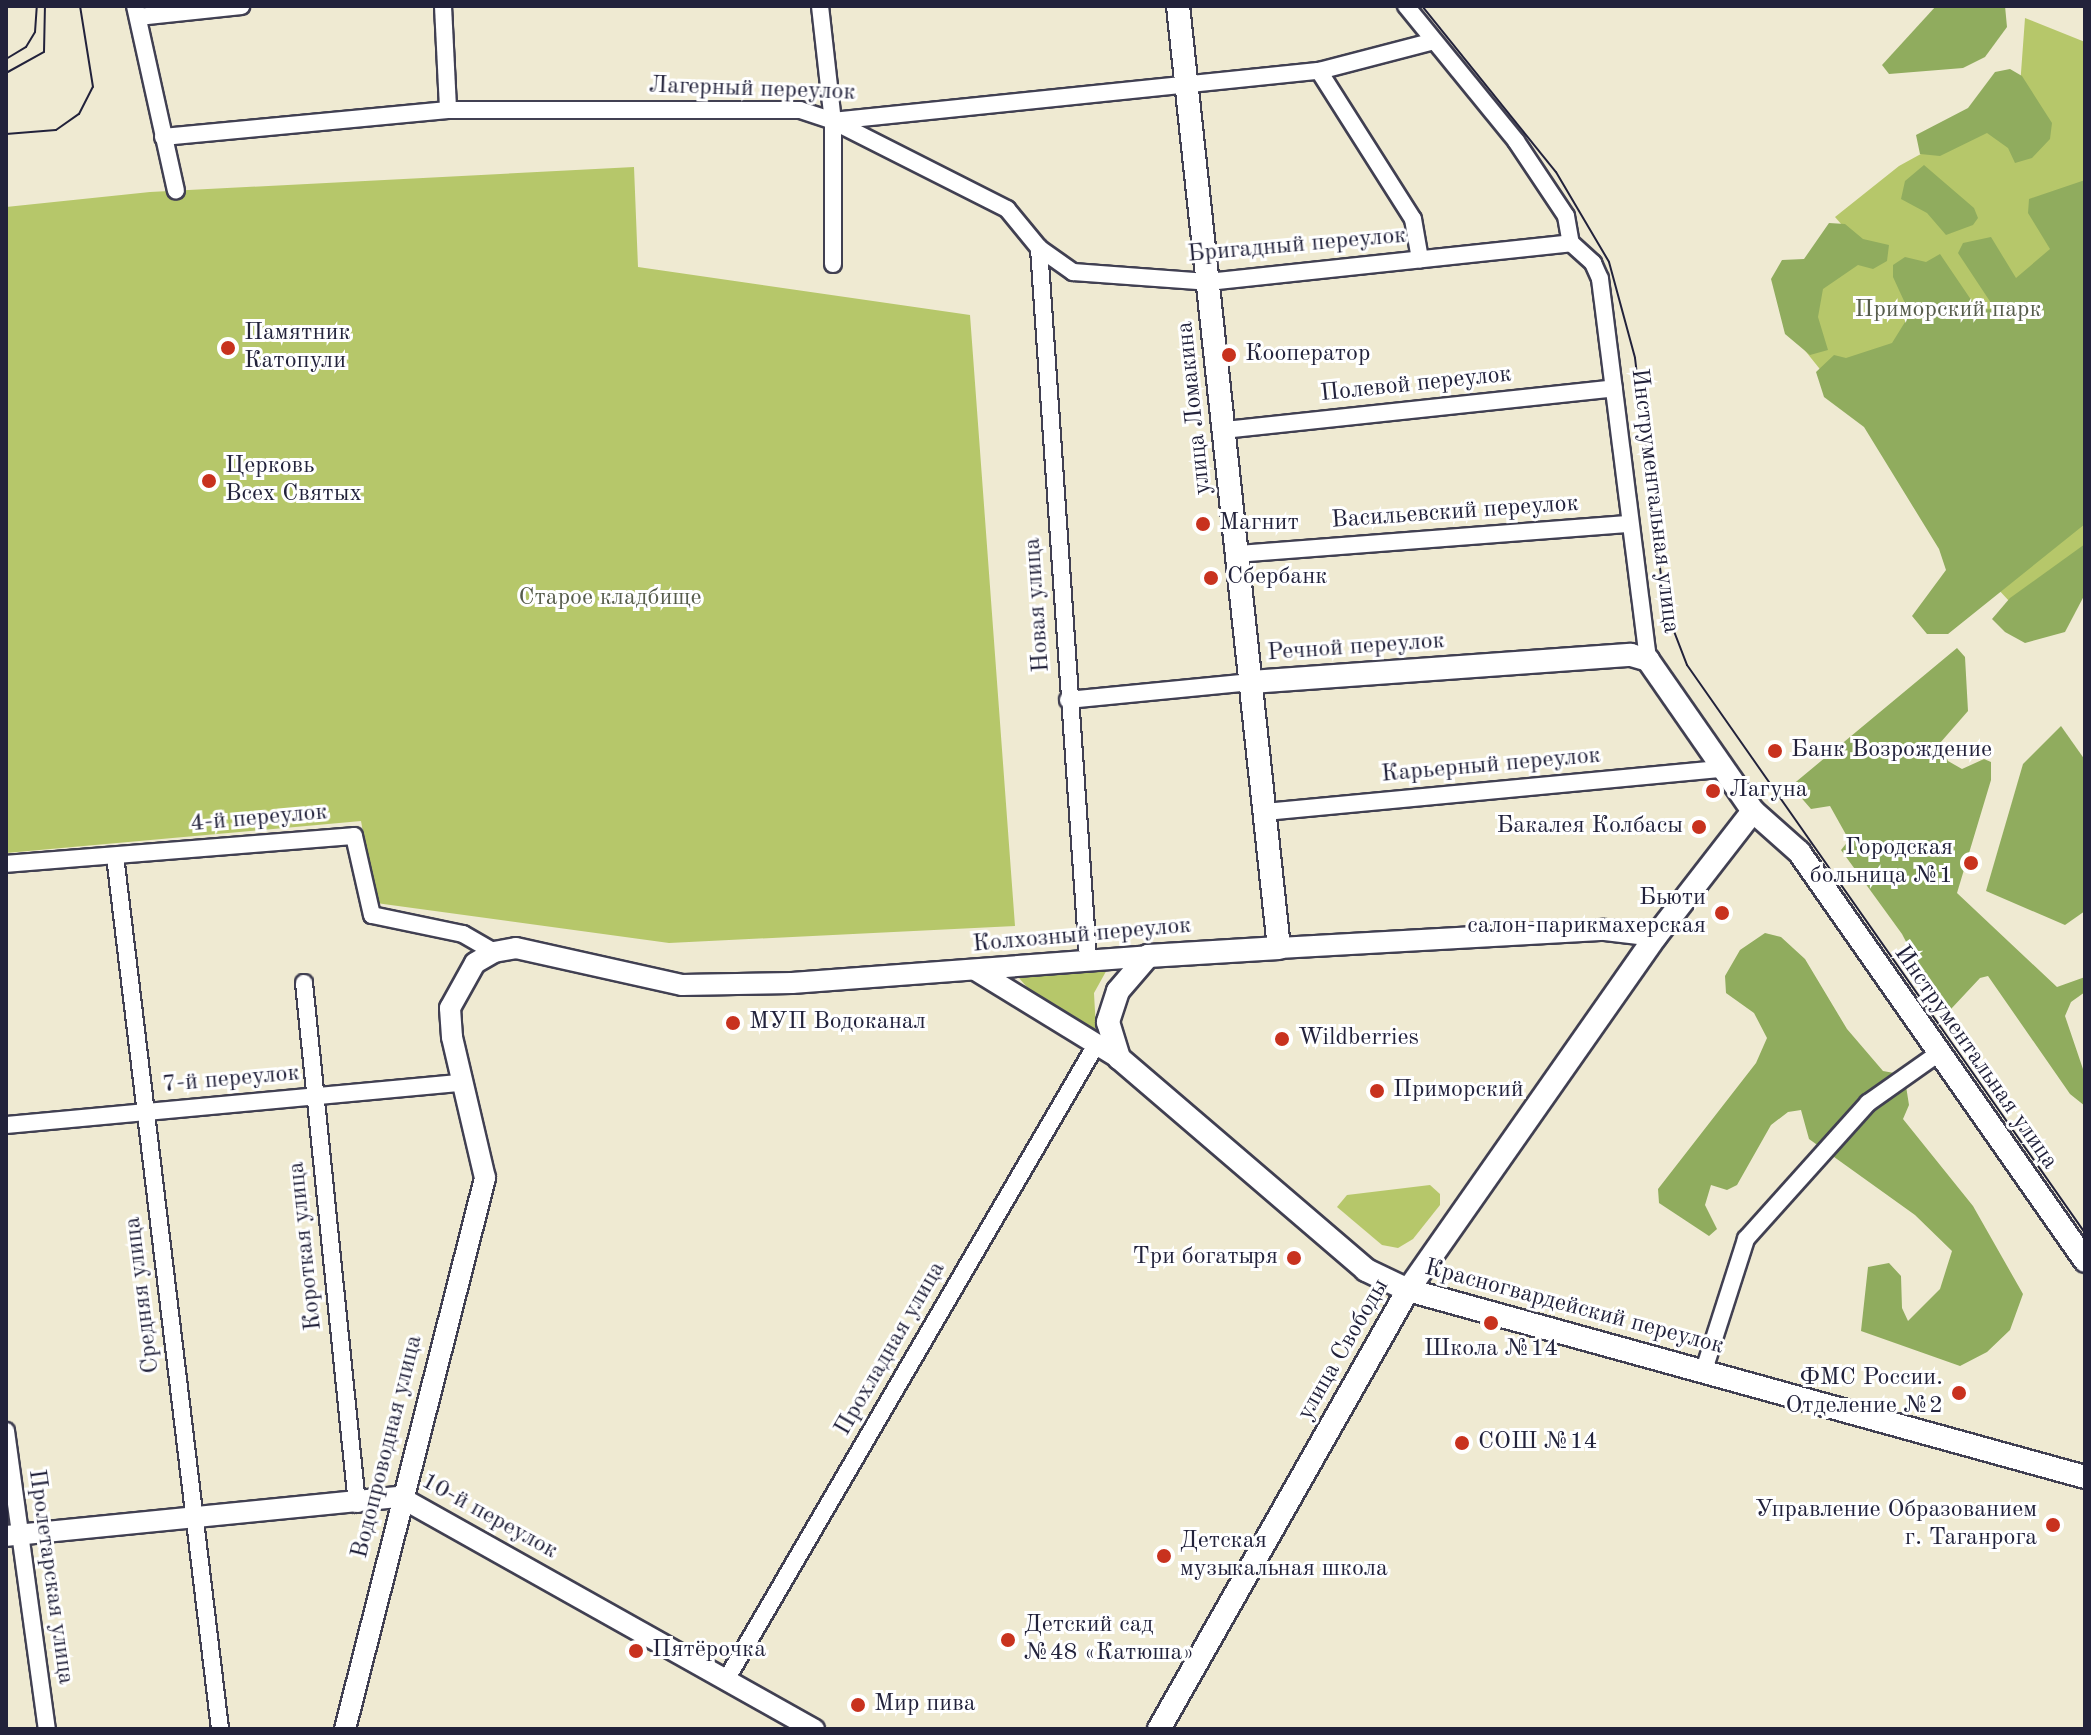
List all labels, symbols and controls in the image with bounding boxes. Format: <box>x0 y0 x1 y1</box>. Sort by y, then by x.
street label: Лагерный переулок <box>648 72 856 108</box>
street label: Бригадный переулок <box>1186 222 1408 270</box>
park label: Приморский парк <box>1855 297 2041 325</box>
place label: Памятник Катопули <box>244 320 351 376</box>
street label: улица Ломакина <box>1172 320 1218 496</box>
marker: Памятник Катопули <box>219 339 237 357</box>
place label: Кооператор <box>1245 341 1370 369</box>
marker: Кооператор <box>1220 346 1238 364</box>
street label: Полевой переулок <box>1319 361 1513 409</box>
street label: Инструментальная улица <box>1623 367 1685 635</box>
place label: Церковь Всех Святых <box>225 453 362 509</box>
marker: Церковь Всех Святых <box>200 472 218 490</box>
street label: Васильевский переулок <box>1330 490 1580 536</box>
place label: Магнит <box>1219 510 1299 538</box>
marker: Магнит <box>1194 515 1212 533</box>
street label: Новая улица <box>1019 537 1057 673</box>
place label: Сбербанк <box>1227 564 1327 592</box>
marker: Сбербанк <box>1202 569 1220 587</box>
park label: Старое кладбище <box>518 585 702 613</box>
street label: Речной переулок <box>1266 627 1446 669</box>
place label: Банк Возрождение <box>1791 737 1992 765</box>
street label: Карьерный переулок <box>1380 742 1602 790</box>
marker: Банк Возрождение <box>1766 742 1784 760</box>
place label: Лагуна <box>1729 777 1808 805</box>
marker: Лагуна <box>1704 782 1722 800</box>
street label: 4-й переулок <box>189 799 329 839</box>
place label: Бакалея Колбасы <box>1496 813 1683 841</box>
marker: Бакалея Колбасы <box>1690 818 1708 836</box>
place label: Городская больница №1 <box>1810 835 1953 891</box>
marker: Городская больница №1 <box>1960 852 1982 874</box>
place label: Бьюти салон-парикмахерская <box>1467 885 1706 941</box>
marker: Бьюти салон-парикмахерская <box>1713 904 1731 922</box>
street label: Колхозный переулок <box>971 912 1193 960</box>
street label: Инструментальная улица <box>1887 940 2063 1176</box>
place label: МУП Водоканал <box>749 1009 926 1037</box>
marker: МУП Водоканал <box>724 1014 742 1032</box>
place label: Wildberries <box>1298 1025 1419 1053</box>
marker: Wildberries <box>1273 1030 1291 1048</box>
street label: 7-й переулок <box>161 1060 301 1100</box>
place label: Приморский <box>1393 1077 1524 1105</box>
marker: Приморский <box>1368 1082 1386 1100</box>
street label: Короткая улица <box>283 1160 329 1332</box>
street label: Средняя улица <box>119 1215 167 1375</box>
place label: Три богатыря <box>1133 1244 1278 1272</box>
marker: Три богатыря <box>1285 1249 1303 1267</box>
street label: Красногвардейский переулок <box>1421 1254 1727 1362</box>
street label: Прохладная улица <box>829 1257 953 1441</box>
street label: улица Свободы <box>1292 1274 1396 1426</box>
marker: Школа №14 <box>1482 1314 1500 1332</box>
street label: Водопроводная улица <box>346 1332 430 1562</box>
place label: Школа №14 <box>1424 1336 1558 1364</box>
place label: ФМС России. Отделение №2 <box>1786 1365 1943 1421</box>
marker: ФМС России. Отделение №2 <box>1950 1384 1968 1402</box>
place label: СОШ №14 <box>1478 1429 1598 1457</box>
marker: СОШ №14 <box>1453 1434 1471 1452</box>
street label: Пролетарская улица <box>21 1468 79 1686</box>
street label: 10-й переулок <box>416 1468 562 1566</box>
place label: Управление Образованием г. Таганрога <box>1755 1497 2037 1553</box>
marker: Управление Образованием г. Таганрога <box>2044 1516 2062 1534</box>
place label: Детская музыкальная школа <box>1180 1528 1388 1584</box>
marker: Детская музыкальная школа <box>1155 1547 1173 1565</box>
place label: Детский сад №48 «Катюша» <box>1024 1612 1194 1668</box>
marker: Детский сад №48 «Катюша» <box>999 1631 1017 1649</box>
place label: Пятёрочка <box>652 1637 766 1665</box>
marker: Пятёрочка <box>627 1642 645 1660</box>
place label: Мир пива <box>874 1691 976 1719</box>
marker: Мир пива <box>849 1696 867 1714</box>

